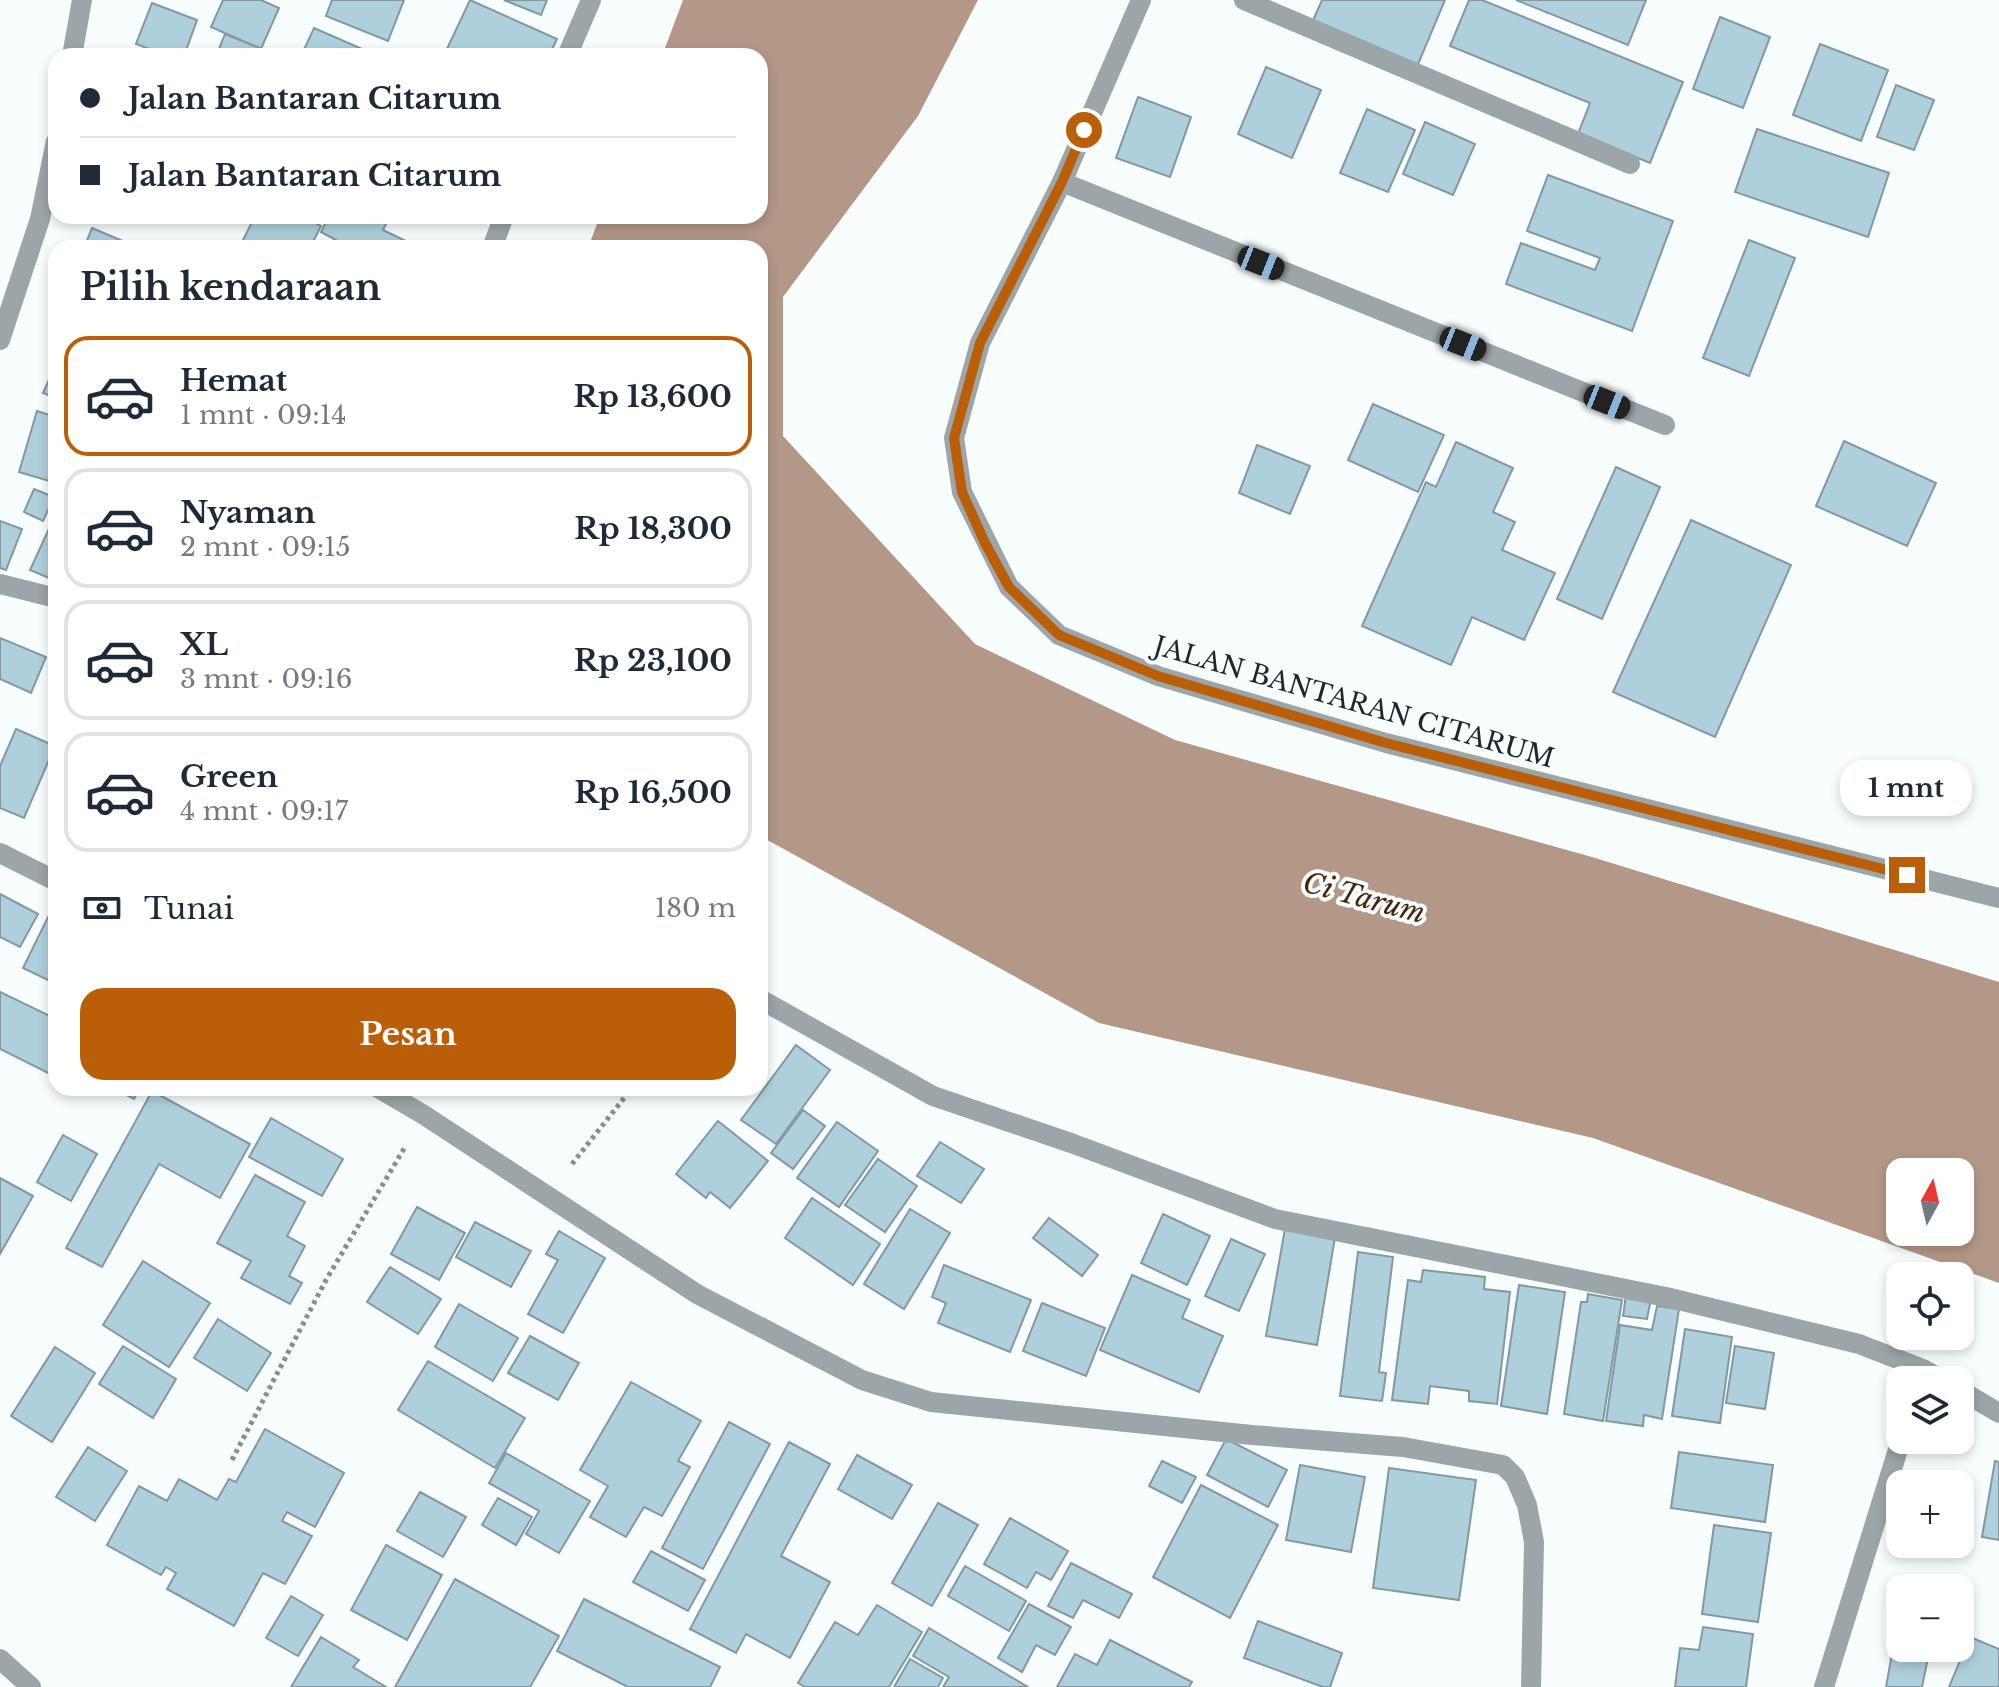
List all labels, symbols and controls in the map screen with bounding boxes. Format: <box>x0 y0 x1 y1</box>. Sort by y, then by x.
text: Jalan Bantaran Citarum <box>128 80 501 117</box>
route start <box>1066 112 1102 148</box>
text: Jalan Bantaran Citarum <box>128 157 501 194</box>
car <box>1234 243 1288 283</box>
text: Pilih kendaraan <box>80 265 381 310</box>
car <box>1436 324 1490 364</box>
icon: car <box>84 360 156 432</box>
text: Hemat <box>180 362 287 399</box>
text: Rp 13,600 <box>573 378 732 415</box>
car <box>1580 382 1634 422</box>
text: 1 mnt · 09:14 <box>180 399 347 431</box>
icon: car <box>84 492 156 564</box>
text: Nyaman <box>180 494 316 531</box>
text: Rp 18,300 <box>574 510 732 547</box>
text: 2 mnt · 09:15 <box>180 531 351 563</box>
icon: car <box>84 624 156 696</box>
text: XL <box>180 626 228 663</box>
street label: JALAN BANTARAN CITARUM <box>1147 629 1558 775</box>
text: Rp 23,100 <box>574 642 732 679</box>
text: 3 mnt · 09:16 <box>180 663 352 695</box>
icon: car <box>84 756 156 828</box>
text: Green <box>180 758 278 795</box>
callout: 1 mnt <box>1841 759 1973 815</box>
text: 1 mnt <box>1868 772 1944 804</box>
text: Rp 16,500 <box>574 774 732 811</box>
text: 4 mnt · 09:17 <box>180 795 348 827</box>
route end <box>1889 857 1925 893</box>
water label: Ci Tarum <box>1299 865 1429 931</box>
icon: cash <box>80 886 124 930</box>
text: Tunai <box>144 890 234 927</box>
text: 180 m <box>655 892 736 924</box>
button: Pesan <box>80 988 736 1080</box>
north arrow <box>1886 1158 1974 1246</box>
map controls <box>1886 1158 1974 1662</box>
button: locate <box>1886 1262 1974 1350</box>
button: layers <box>1886 1366 1974 1454</box>
button: + <box>1886 1470 1974 1558</box>
button: − <box>1886 1574 1974 1662</box>

